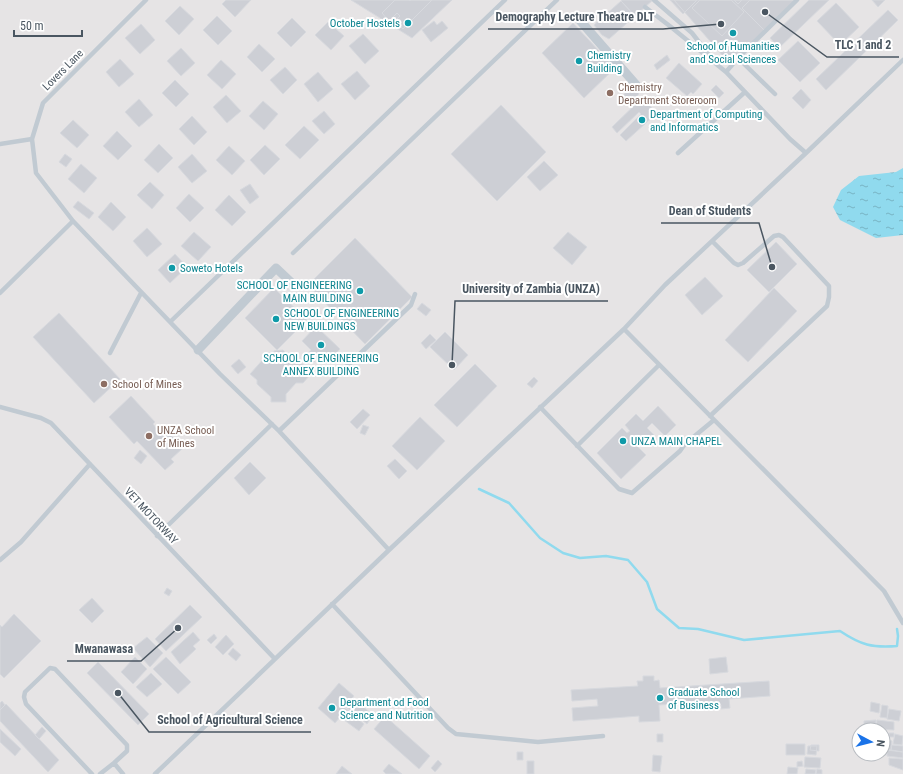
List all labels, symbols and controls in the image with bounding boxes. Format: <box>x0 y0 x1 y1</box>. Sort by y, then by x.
callout: Demography Lecture Theatre DLT <box>488 5 663 29</box>
text: Demography Lecture Theatre DLT <box>495 10 655 24</box>
scale bar <box>14 12 82 38</box>
place label: October Hostels <box>330 17 400 30</box>
marker: October Hostels <box>403 18 413 28</box>
text: 50 m <box>20 19 44 33</box>
marker: School of Humanities and Social Sciences <box>728 28 738 38</box>
callout: TLC 1 and 2 <box>827 33 899 57</box>
text: TLC 1 and 2 <box>835 38 891 52</box>
place label: School of Humanities and Social Sciences <box>686 40 780 66</box>
street label: Lovers Lane <box>40 47 86 93</box>
place label: Chemistry Building <box>587 49 631 75</box>
marker: Chemistry Building <box>574 56 584 66</box>
place label: Chemistry Department Storeroom <box>618 81 717 107</box>
marker: Chemistry Department Storeroom <box>605 88 615 98</box>
place label: Department of Computing and Informatics <box>650 108 762 134</box>
marker: Department of Computing and Informatics <box>637 115 647 125</box>
callout: Dean of Students <box>661 199 759 223</box>
text: Dean of Students <box>669 204 752 218</box>
place label: Soweto Hotels <box>180 262 243 275</box>
marker: Soweto Hotels <box>167 263 177 273</box>
callout: University of Zambia (UNZA) <box>455 277 608 301</box>
place label: SCHOOL OF ENGINEERING MAIN BUILDING <box>237 279 352 305</box>
text: University of Zambia (UNZA) <box>462 282 600 296</box>
marker: SCHOOL OF ENGINEERING MAIN BUILDING <box>355 286 365 296</box>
place label: SCHOOL OF ENGINEERING NEW BUILDINGS <box>284 307 399 333</box>
marker: SCHOOL OF ENGINEERING NEW BUILDINGS <box>271 314 281 324</box>
marker: SCHOOL OF ENGINEERING ANNEX BUILDING <box>316 340 326 350</box>
place label: SCHOOL OF ENGINEERING ANNEX BUILDING <box>263 352 379 378</box>
place label: School of Mines <box>112 378 182 391</box>
marker: School of Mines <box>99 379 109 389</box>
place label: UNZA School of Mines <box>157 424 214 450</box>
marker: UNZA School of Mines <box>144 431 154 441</box>
place label: UNZA MAIN CHAPEL <box>631 435 722 448</box>
marker: UNZA MAIN CHAPEL <box>618 436 628 446</box>
street label: VET MOTORWAY <box>122 485 181 547</box>
callout: Mwanawasa <box>67 637 141 661</box>
text: Mwanawasa <box>75 642 133 656</box>
place label: Graduate School of Business <box>668 686 740 712</box>
marker: Graduate School of Business <box>655 693 665 703</box>
place label: Department od Food Science and Nutrition <box>340 696 433 722</box>
marker: Department od Food Science and Nutrition <box>327 703 337 713</box>
callout: School of Agricultural Science <box>149 708 311 732</box>
text: School of Agricultural Science <box>157 713 303 727</box>
north arrow <box>851 722 891 762</box>
text: N <box>874 739 887 748</box>

